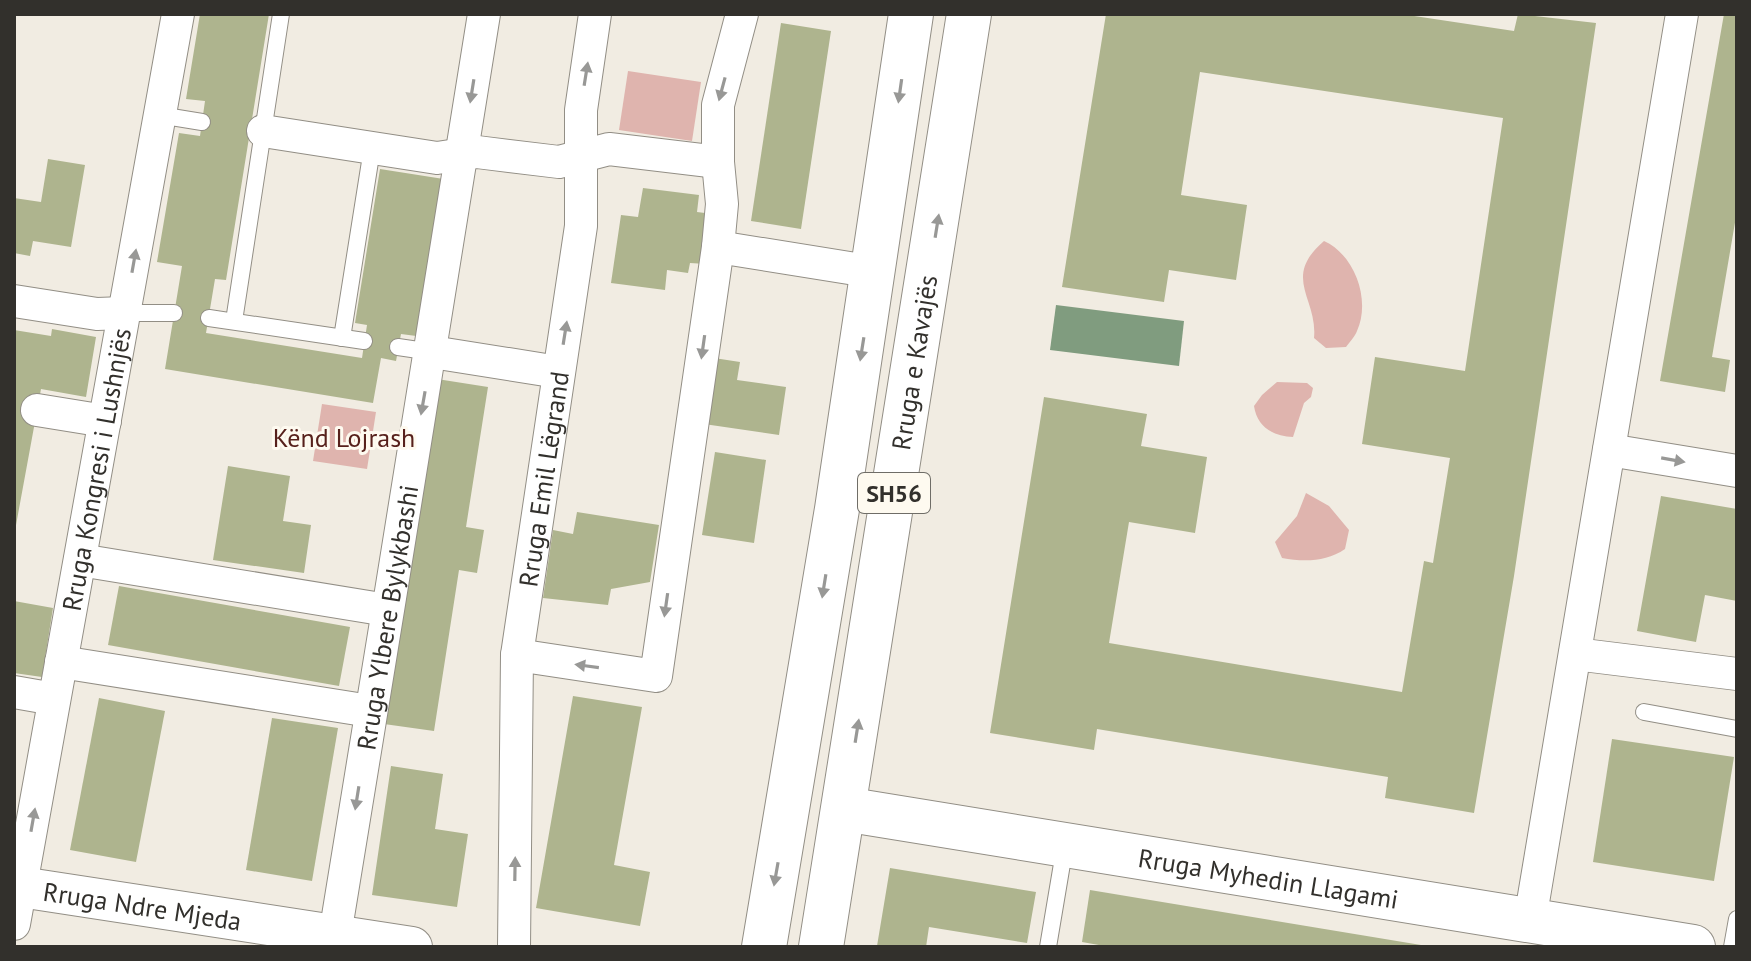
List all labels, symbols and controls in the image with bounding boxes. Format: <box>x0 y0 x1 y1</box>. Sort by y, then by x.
one-way arrow <box>580 61 593 86</box>
one-way arrow <box>716 77 728 102</box>
one-way arrow <box>465 79 478 104</box>
one-way arrow <box>893 79 906 104</box>
one-way arrow <box>931 213 944 238</box>
one-way arrow <box>128 248 140 273</box>
street label: Rruga e Kavajës <box>884 272 944 452</box>
one-way arrow <box>559 320 572 345</box>
street label: Rruga Kongresi i Lushnjës <box>54 325 138 613</box>
one-way arrow <box>696 335 709 360</box>
one-way arrow <box>855 337 868 362</box>
street label: Rruga Emil Lëgrand <box>511 369 576 589</box>
one-way arrow <box>416 391 428 416</box>
park label: Kënd Lojrash <box>273 421 415 454</box>
one-way arrow <box>1661 455 1686 467</box>
road number: SH56 <box>858 473 930 513</box>
street label: Rruga Ylbere Bylykbashi <box>349 482 425 752</box>
one-way arrow <box>818 574 830 599</box>
one-way arrow <box>659 593 672 618</box>
one-way arrow <box>574 659 599 671</box>
one-way arrow <box>851 719 863 744</box>
one-way arrow <box>350 785 362 810</box>
one-way arrow <box>27 807 39 832</box>
street label: Rruga Myhedin Llagami <box>1136 841 1401 915</box>
one-way arrow <box>509 856 521 881</box>
one-way arrow <box>770 861 782 886</box>
street label: Rruga Ndre Mjeda <box>41 874 244 937</box>

